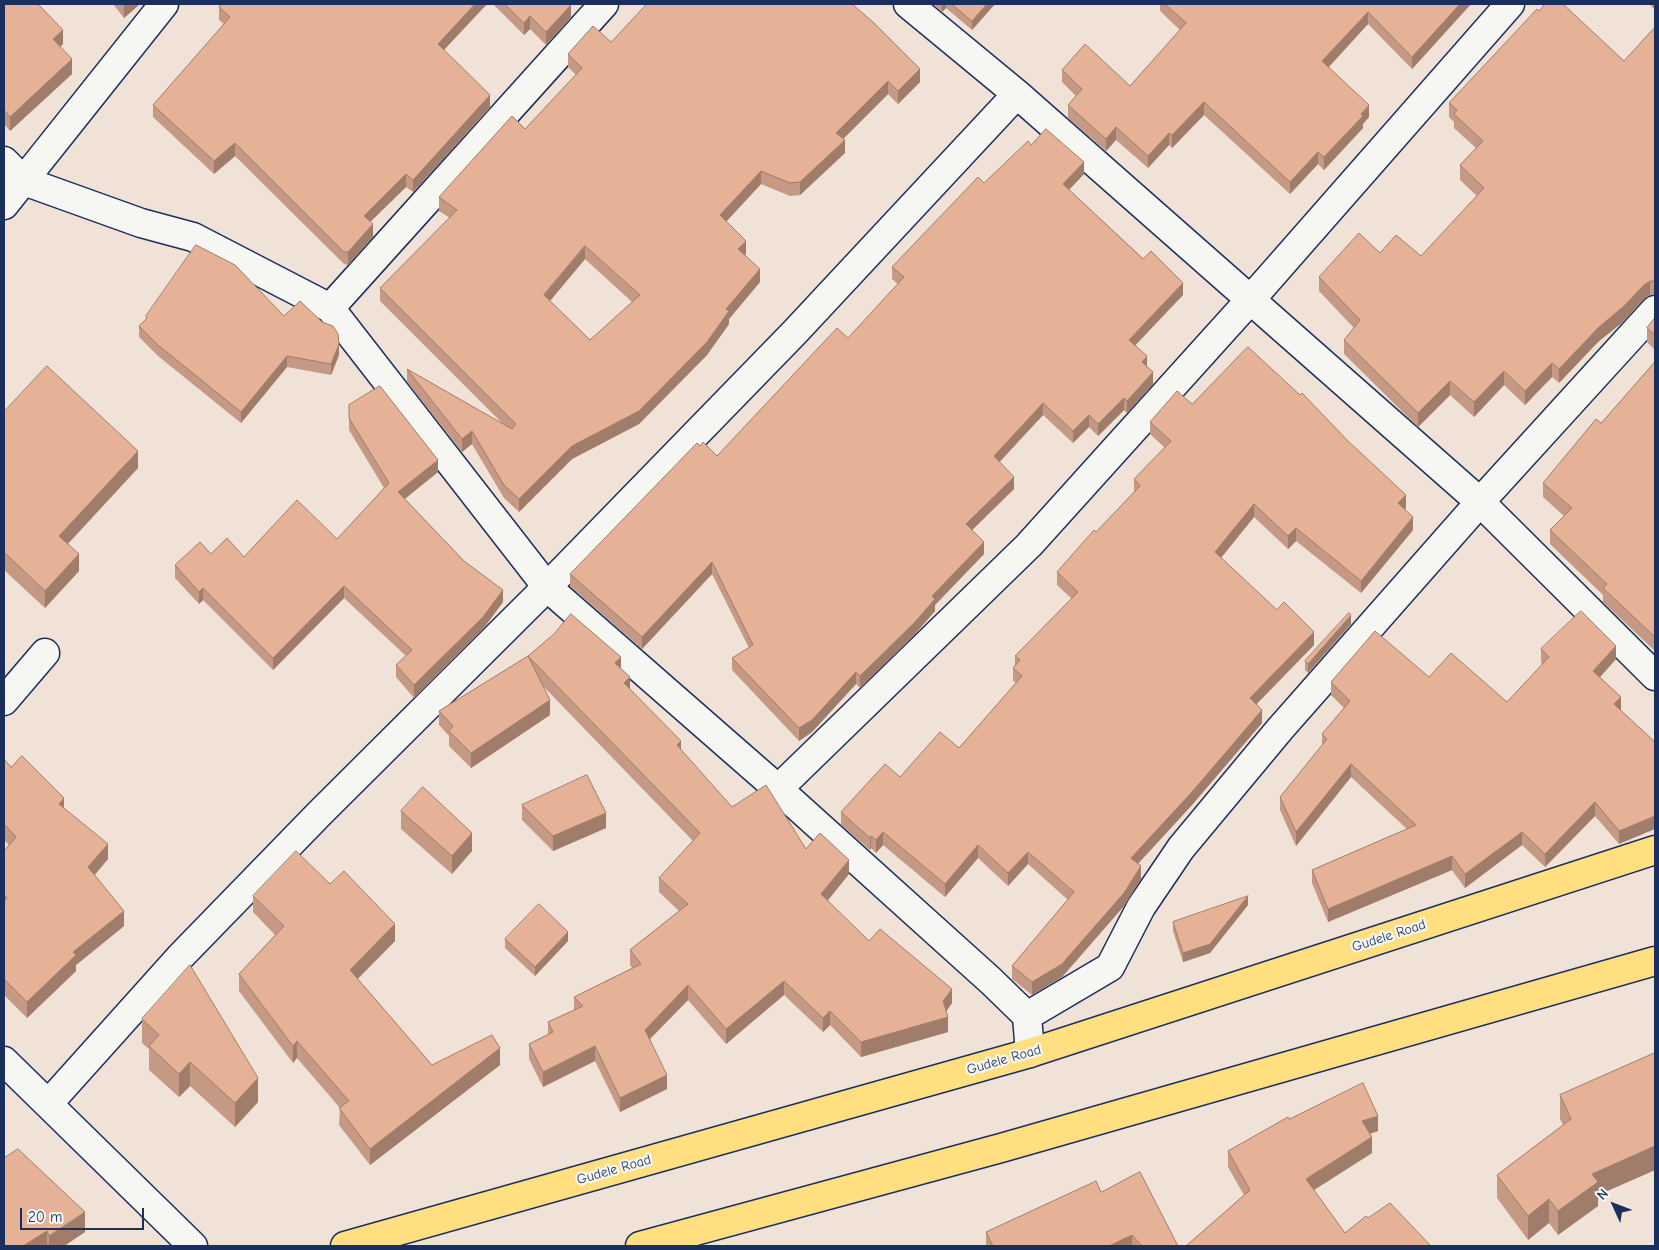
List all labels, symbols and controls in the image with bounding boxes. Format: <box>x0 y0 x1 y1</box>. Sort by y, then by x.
street label: Gudele Road <box>1350 916 1428 956</box>
street label: Gudele Road <box>965 1041 1043 1079</box>
street label: Gudele Road <box>575 1151 653 1189</box>
north arrow <box>1589 1180 1639 1230</box>
text: N <box>1593 1185 1612 1204</box>
scale bar <box>22 1198 146 1230</box>
text: 20 m <box>28 1208 62 1226</box>

